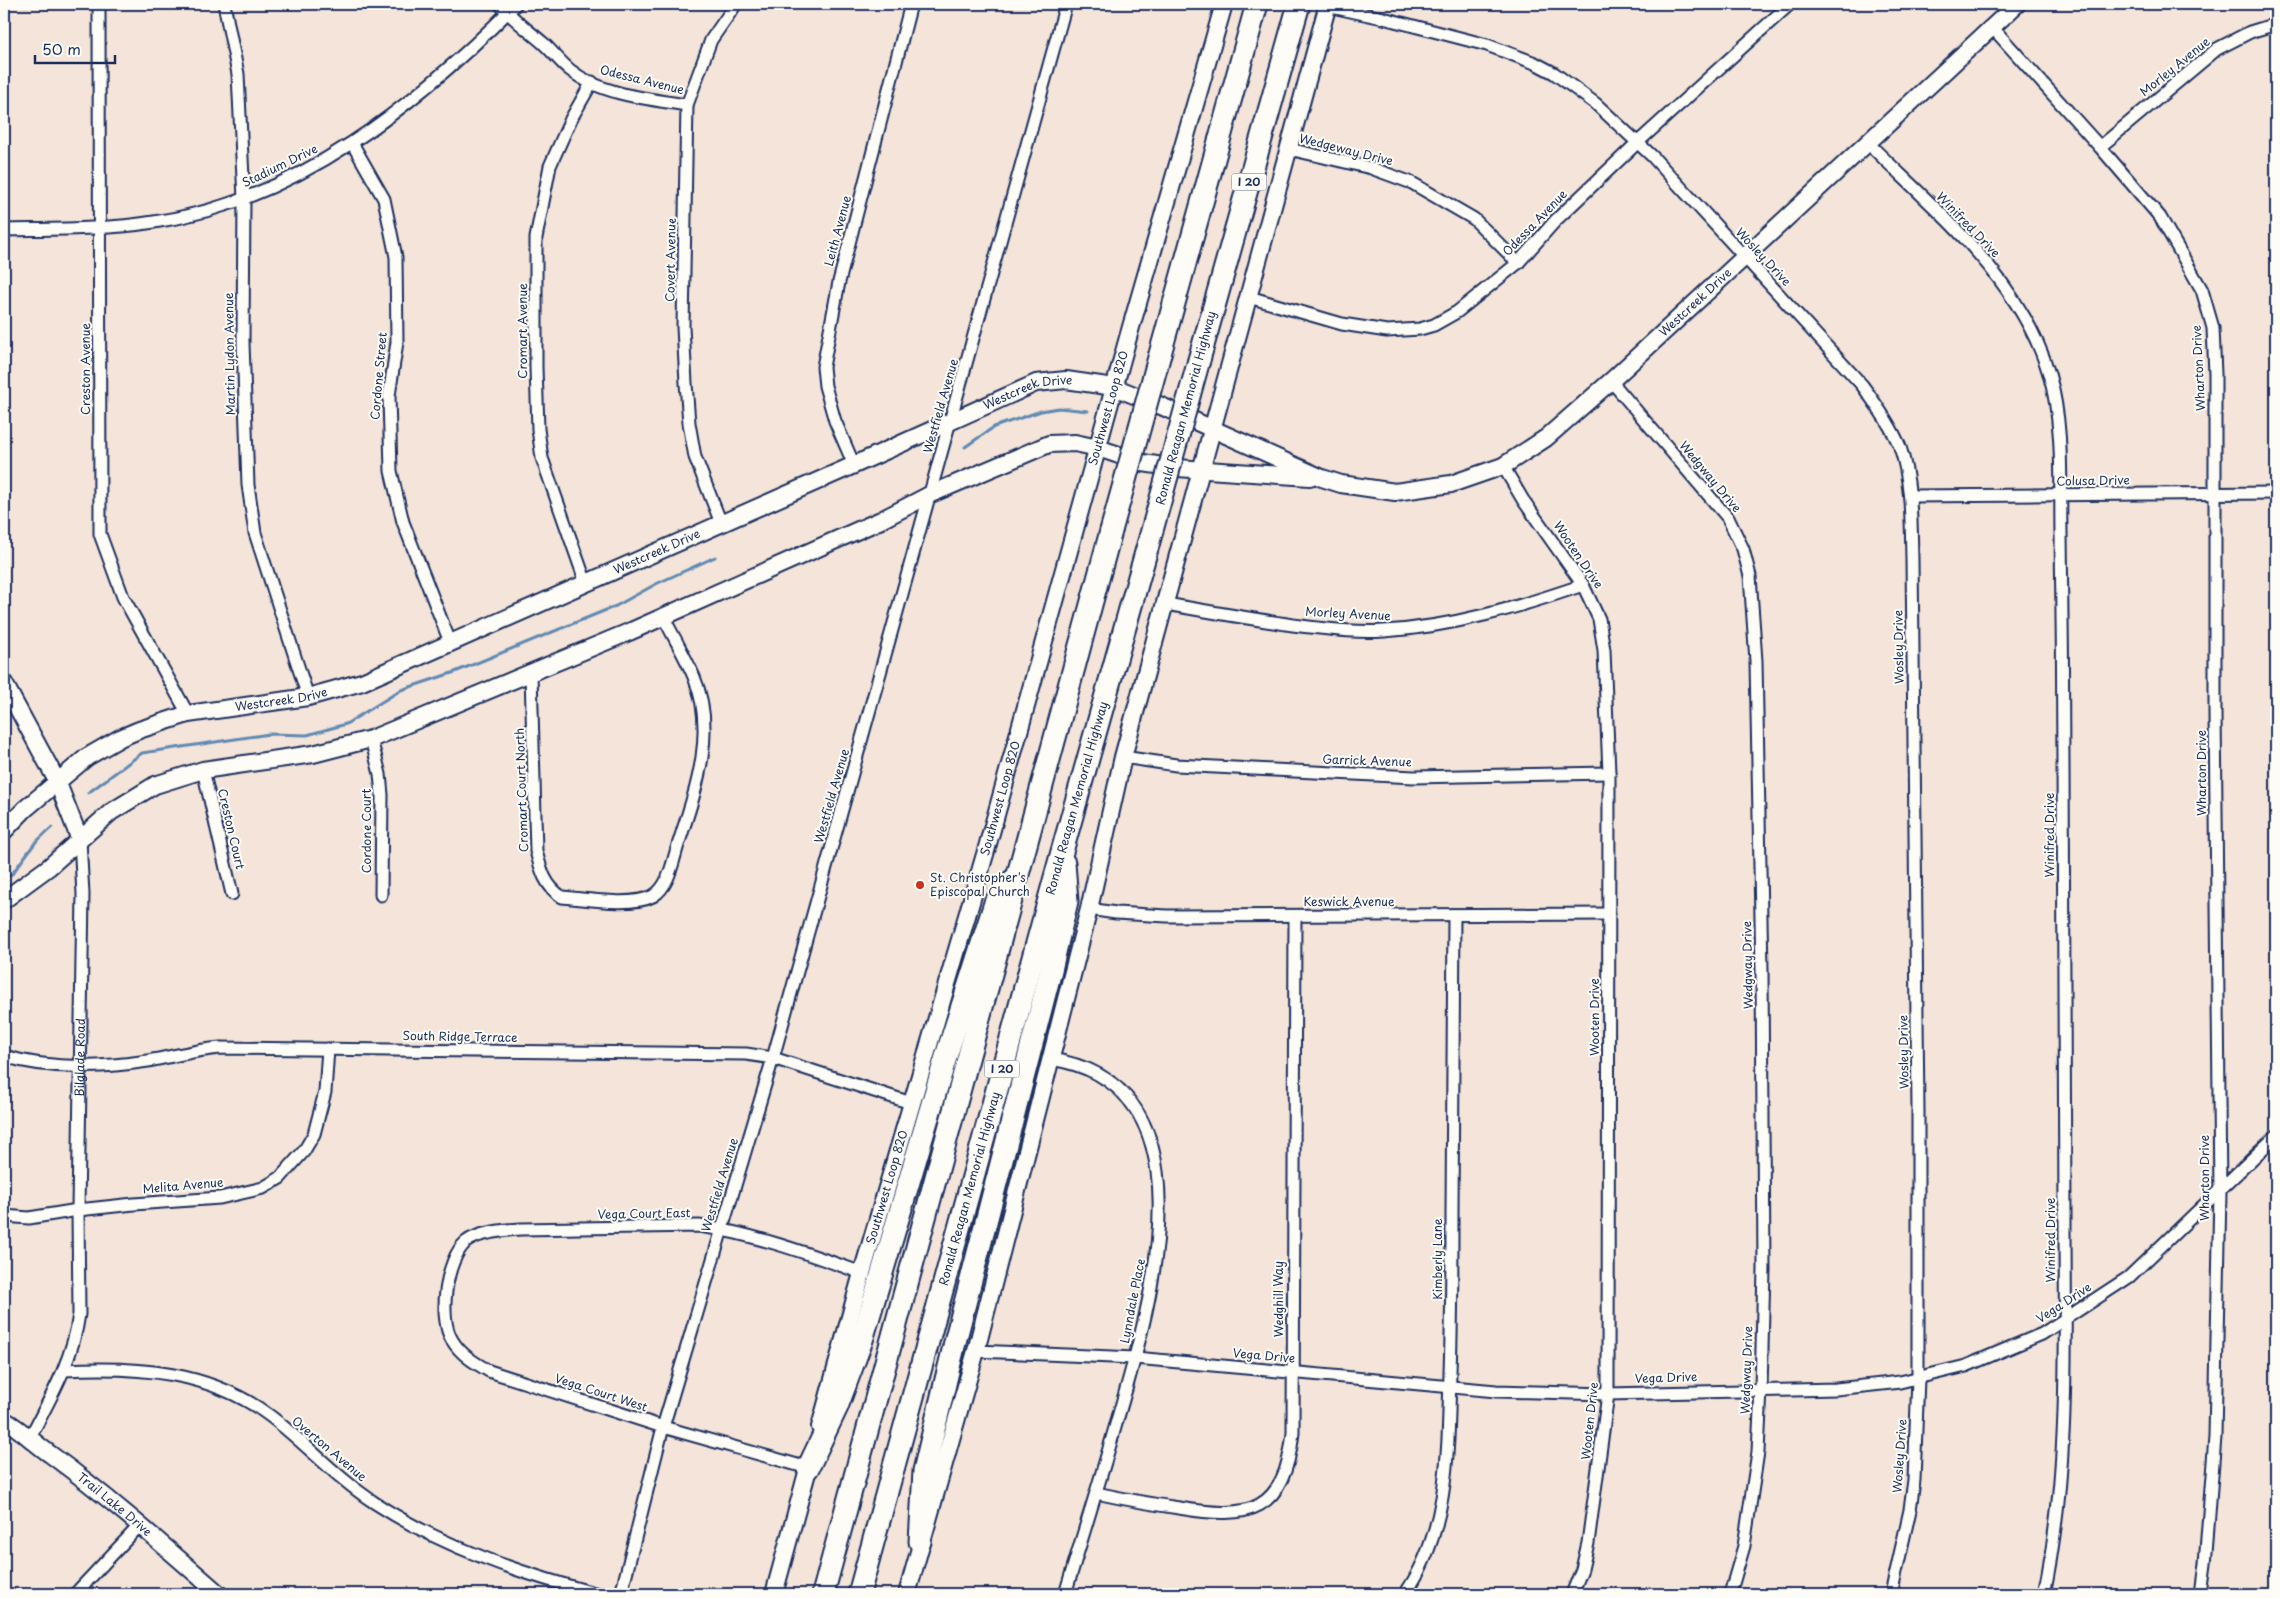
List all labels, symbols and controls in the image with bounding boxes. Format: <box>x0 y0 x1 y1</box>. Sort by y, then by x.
scale bar <box>35 32 115 64</box>
street label: Morley Avenue <box>2135 32 2214 100</box>
text: 50 m <box>42 37 81 60</box>
street label: Odessa Avenue <box>598 60 687 98</box>
street label: Wedgeway Drive <box>1297 129 1395 169</box>
street label: Stadium Drive <box>239 139 320 191</box>
road number: I 20 <box>1232 173 1266 190</box>
street label: Odessa Avenue <box>1498 185 1571 260</box>
street label: Winifred Drive <box>1933 187 2005 261</box>
street label: Leith Avenue <box>819 193 855 268</box>
street label: Covert Avenue <box>660 218 680 302</box>
street label: Wosley Drive <box>1732 223 1796 290</box>
street label: Westcreek Drive <box>1654 263 1735 340</box>
street label: Cromart Avenue <box>513 283 531 379</box>
street label: Martin Lydon Avenue <box>219 292 239 416</box>
street label: Ronald Reagan Memorial Highway <box>1150 309 1220 507</box>
street label: Creston Avenue <box>76 323 94 415</box>
street label: Wharton Drive <box>2187 325 2209 412</box>
street label: Cordone Street <box>365 331 391 421</box>
street label: Southwest Loop 820 <box>1083 348 1132 467</box>
street label: Westfield Avenue <box>918 356 962 455</box>
street label: Westcreek Drive <box>980 370 1074 414</box>
street label: Wedgway Drive <box>1676 437 1746 516</box>
street label: Colusa Drive <box>2056 470 2130 490</box>
street label: Wooten Drive <box>1550 517 1608 592</box>
street label: Westcreek Drive <box>610 524 703 578</box>
street label: Morley Avenue <box>1305 602 1392 624</box>
street label: Wosley Drive <box>1888 610 1908 684</box>
street label: Westcreek Drive <box>234 682 329 715</box>
street label: Ronald Reagan Memorial Highway <box>1041 699 1112 897</box>
street label: Cromart Court North <box>510 728 532 852</box>
street label: Wharton Drive <box>2192 730 2210 816</box>
street label: Southwest Loop 820 <box>975 739 1024 858</box>
street label: Westfield Avenue <box>809 746 853 845</box>
street label: Garrick Avenue <box>1322 749 1412 771</box>
street label: Creston Court <box>214 787 250 871</box>
street label: Cordone Court <box>357 789 375 873</box>
street label: Winifred Drive <box>2040 793 2058 878</box>
place label: St. Christopher's Episcopal Church <box>930 868 1030 900</box>
marker: St. Christopher's Episcopal Church <box>914 879 926 891</box>
street label: Keswick Avenue <box>1303 892 1395 910</box>
street label: Wedgway Drive <box>1737 921 1757 1009</box>
street label: Wooten Drive <box>1585 978 1603 1056</box>
street label: Wosley Drive <box>1893 1015 1913 1089</box>
street label: Bilglade Road <box>70 1018 89 1097</box>
street label: South Ridge Terrace <box>402 1026 518 1046</box>
road number: I 20 <box>984 1060 1020 1078</box>
street label: Ronald Reagan Memorial Highway <box>934 1090 1004 1288</box>
street label: Southwest Loop 820 <box>861 1128 912 1246</box>
street label: Westfield Avenue <box>696 1135 742 1234</box>
street label: Wharton Drive <box>2195 1135 2213 1221</box>
street label: Melita Avenue <box>142 1172 225 1198</box>
street label: Winifred Drive <box>2041 1198 2059 1283</box>
street label: Vega Court East <box>597 1203 691 1223</box>
street label: Kimberly Lane <box>1428 1218 1446 1300</box>
street label: Lynndale Place <box>1115 1257 1149 1345</box>
street label: Wedghill Way <box>1269 1261 1287 1337</box>
street label: Vega Drive <box>2032 1278 2095 1327</box>
street label: Wedgway Drive <box>1735 1326 1757 1414</box>
street label: Vega Drive <box>1232 1343 1296 1367</box>
street label: Vega Drive <box>1634 1367 1698 1387</box>
street label: Vega Court West <box>553 1369 650 1416</box>
street label: Wooten Drive <box>1576 1381 1602 1461</box>
street label: Overton Avenue <box>288 1412 371 1485</box>
street label: Wosley Drive <box>1887 1418 1911 1494</box>
street label: Trail Lake Drive <box>74 1468 156 1540</box>

